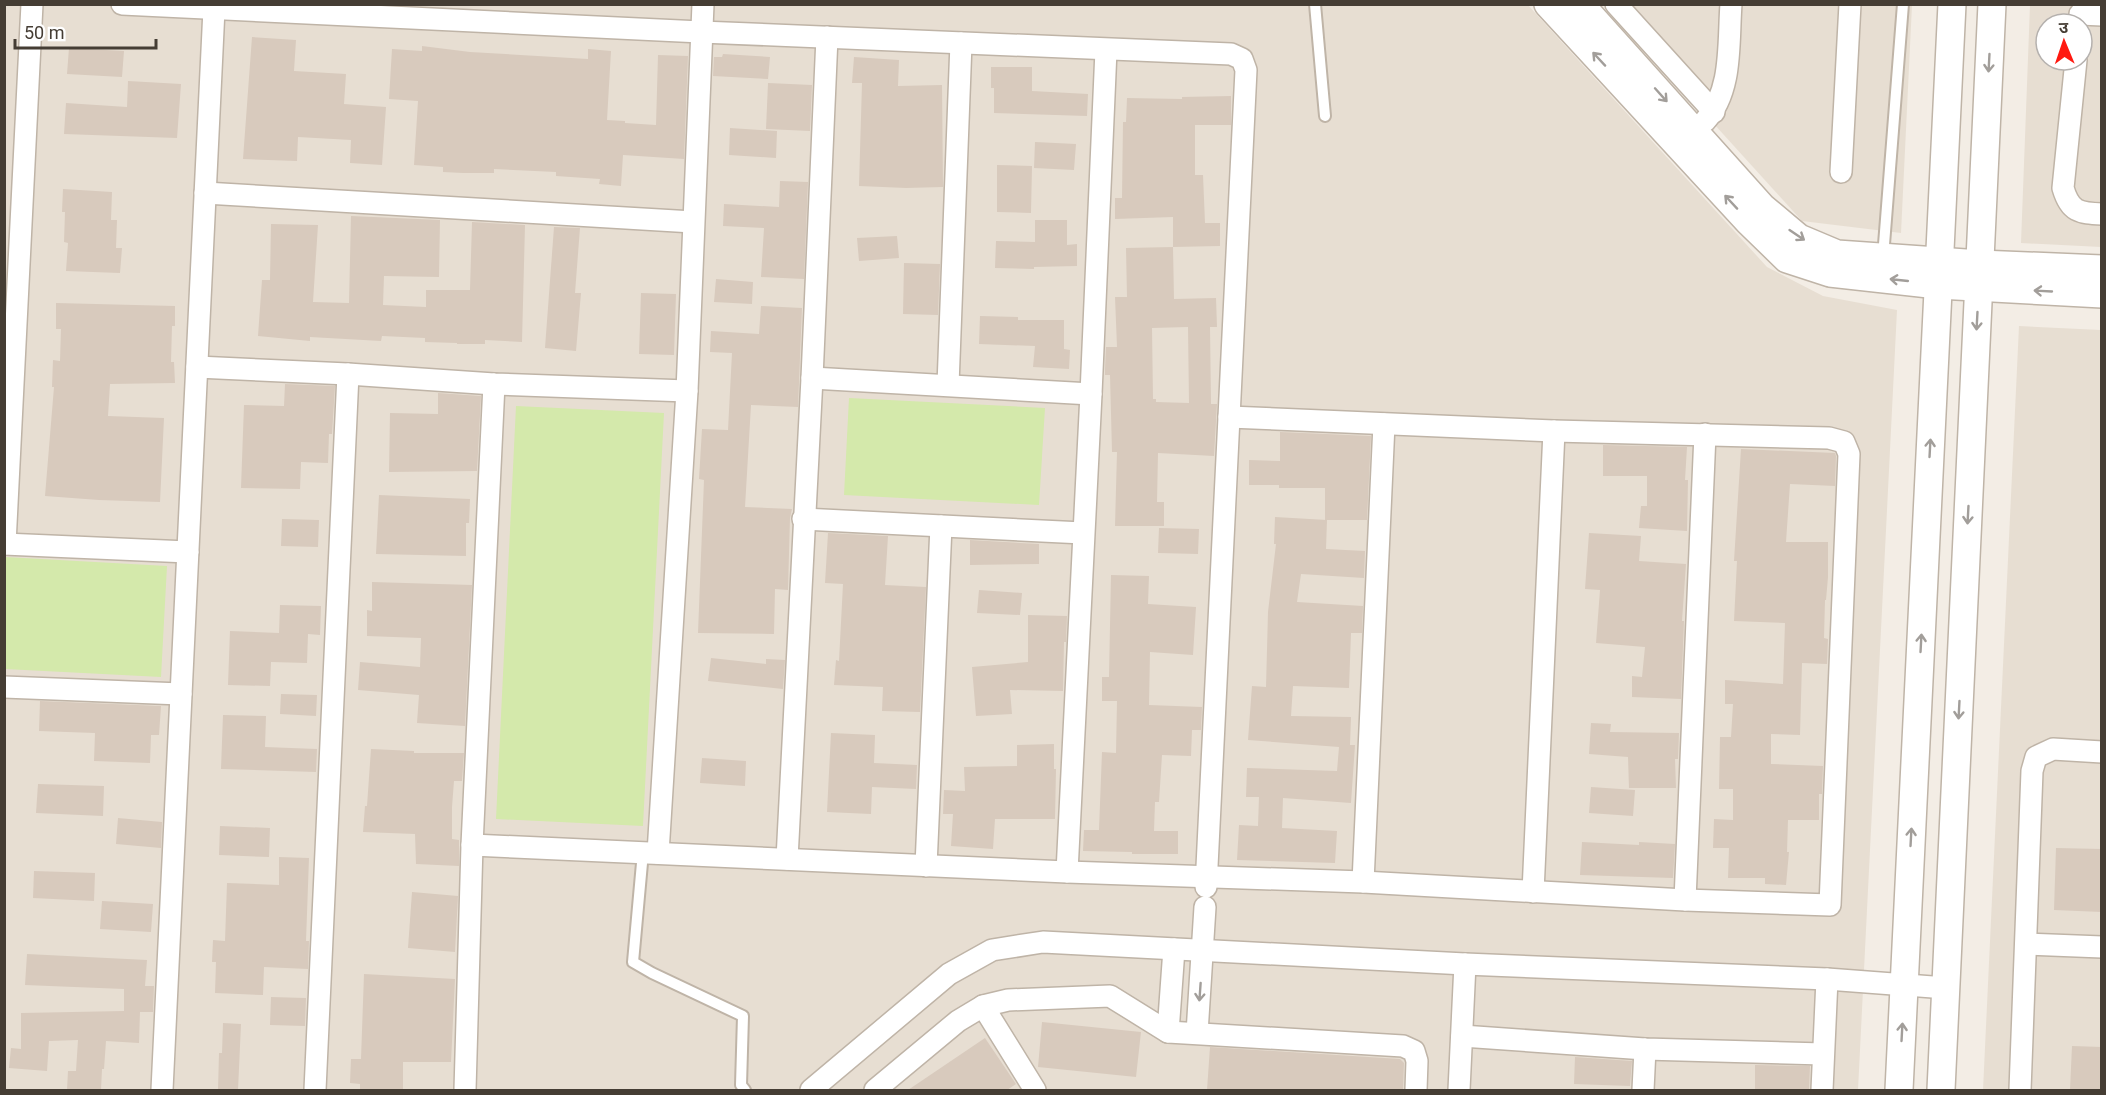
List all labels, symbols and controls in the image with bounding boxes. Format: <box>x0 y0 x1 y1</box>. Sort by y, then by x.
scale bar <box>15 12 156 50</box>
north arrow <box>2034 12 2094 72</box>
text: उ <box>2058 18 2069 37</box>
text: 50 m <box>24 22 64 43</box>
one-way arrow <box>1591 51 1606 66</box>
one-way arrow <box>1984 52 1995 72</box>
one-way arrow <box>1654 87 1668 102</box>
one-way arrow <box>1724 195 1738 210</box>
one-way arrow <box>1788 228 1805 241</box>
one-way arrow <box>1890 274 1910 285</box>
one-way arrow <box>2034 285 2054 296</box>
one-way arrow <box>1972 310 1983 330</box>
one-way arrow <box>1925 438 1936 458</box>
one-way arrow <box>1962 505 1973 525</box>
one-way arrow <box>1915 633 1926 653</box>
one-way arrow <box>1953 700 1964 720</box>
one-way arrow <box>1906 828 1917 848</box>
one-way arrow <box>1194 981 1205 1001</box>
one-way arrow <box>1896 1023 1907 1043</box>

